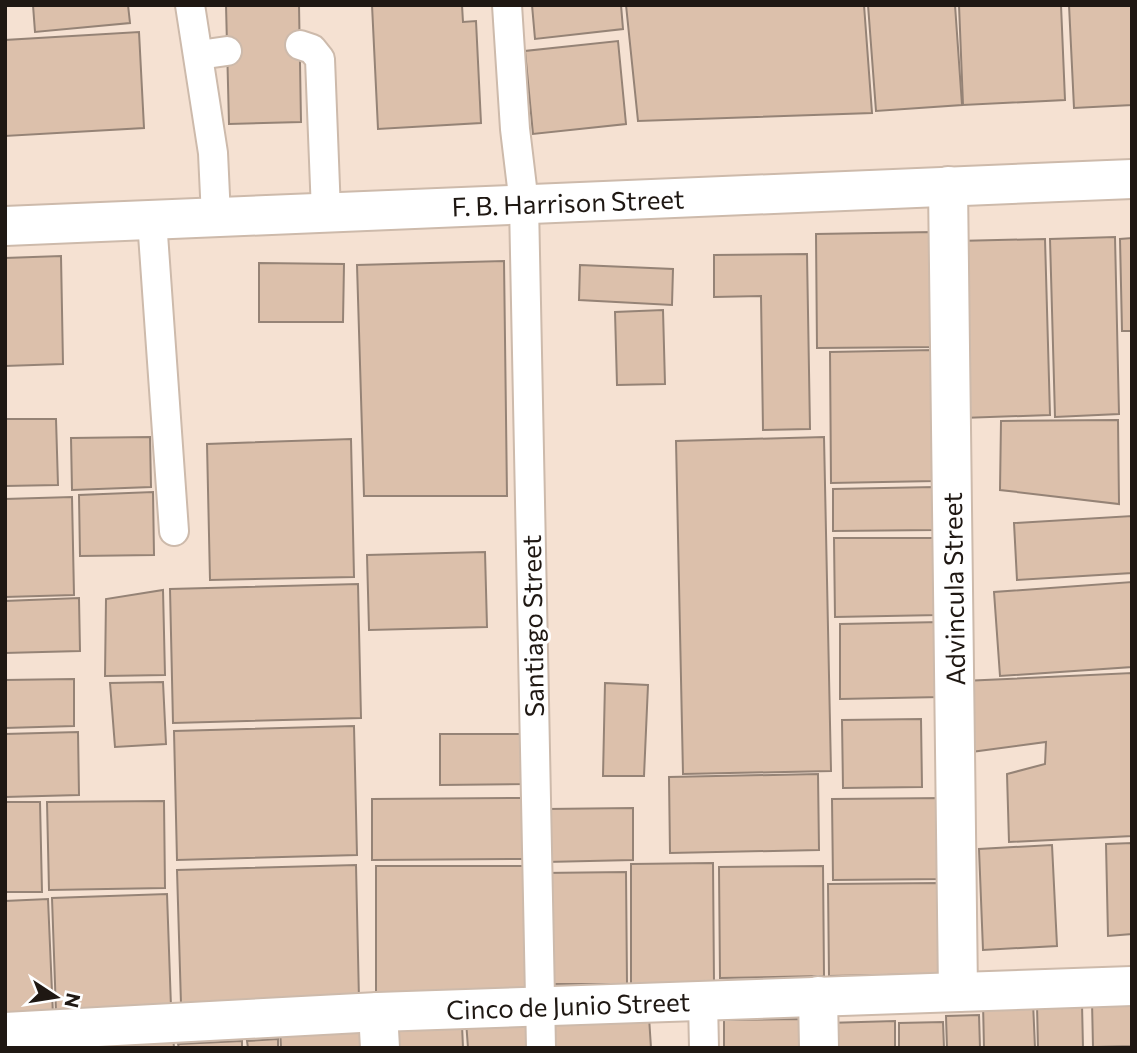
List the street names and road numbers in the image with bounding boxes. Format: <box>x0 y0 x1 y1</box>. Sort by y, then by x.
street label: F. B. Harrison Street <box>451 182 685 222</box>
street label: Advincula Street <box>936 492 970 686</box>
street label: Santiago Street <box>515 534 549 718</box>
street label: Cinco de Junio Street <box>445 985 691 1025</box>

